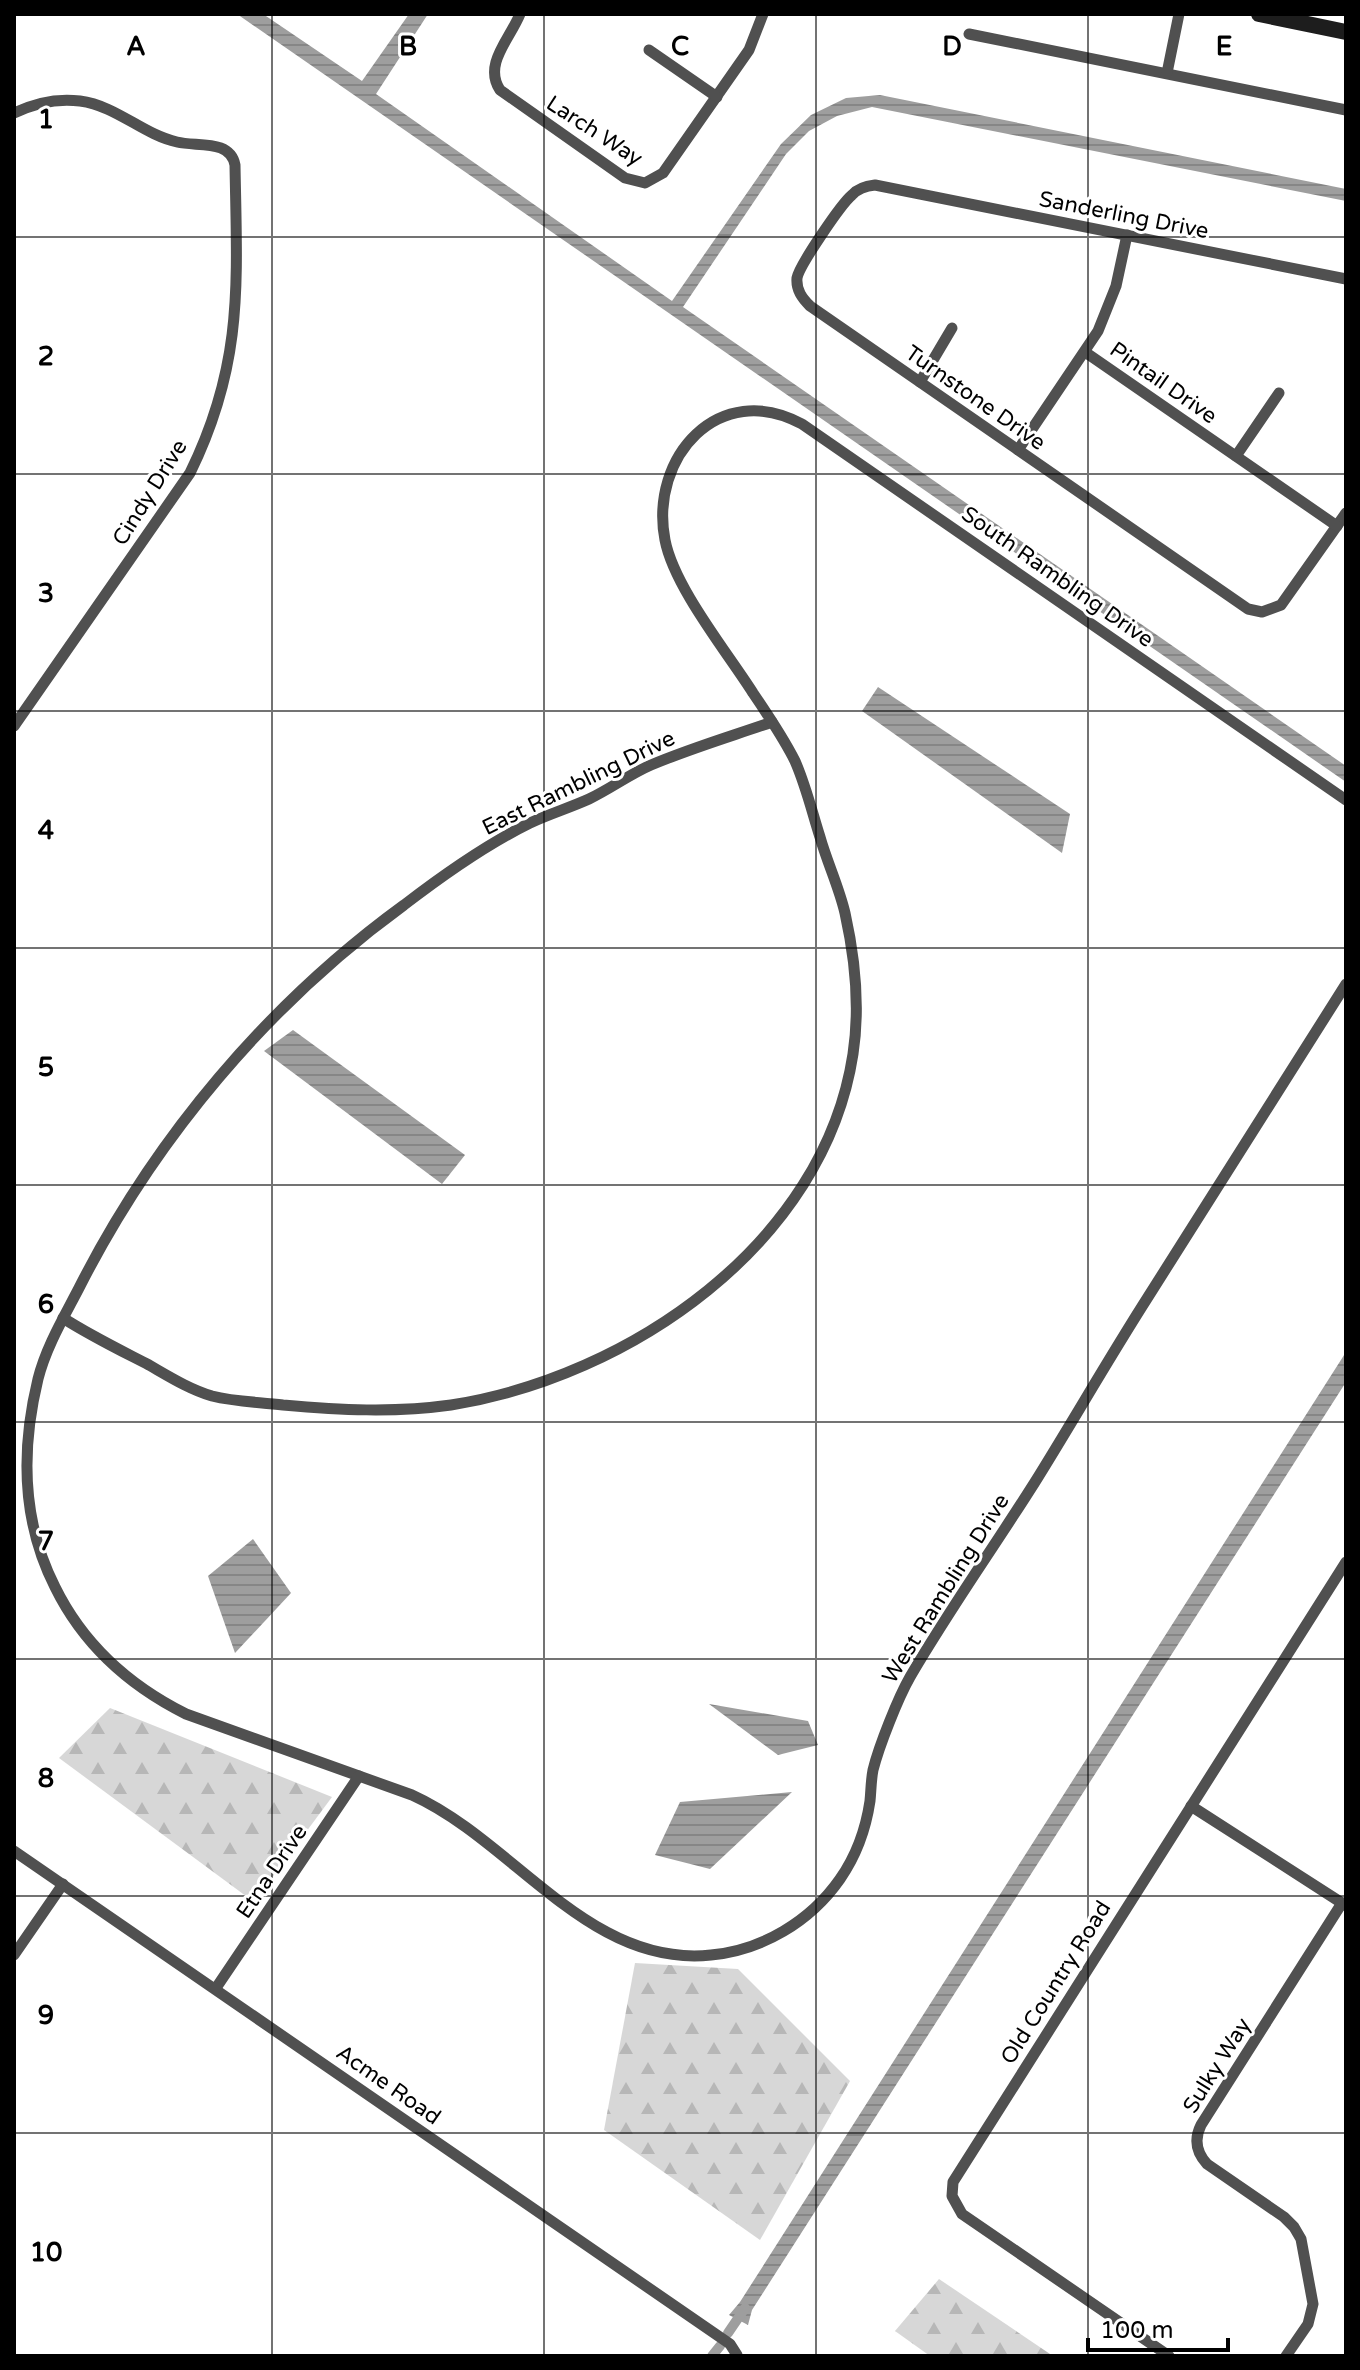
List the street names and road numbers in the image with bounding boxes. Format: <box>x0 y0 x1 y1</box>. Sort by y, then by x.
street label: Larch Way <box>542 90 648 172</box>
street label: Sanderling Drive <box>1037 186 1211 244</box>
street label: Pintail Drive <box>1105 336 1222 429</box>
street label: Turnstone Drive <box>900 340 1051 456</box>
street label: Cindy Drive <box>107 435 193 550</box>
street label: South Rambling Drive <box>957 501 1158 653</box>
street label: East Rambling Drive <box>478 725 679 841</box>
street label: West Rambling Drive <box>877 1489 1015 1688</box>
street label: Etna Drive <box>231 1820 313 1923</box>
street label: Old Country Road <box>995 1896 1116 2069</box>
street label: Sulky Way <box>1177 2013 1256 2118</box>
street label: Acme Road <box>331 2039 446 2130</box>

